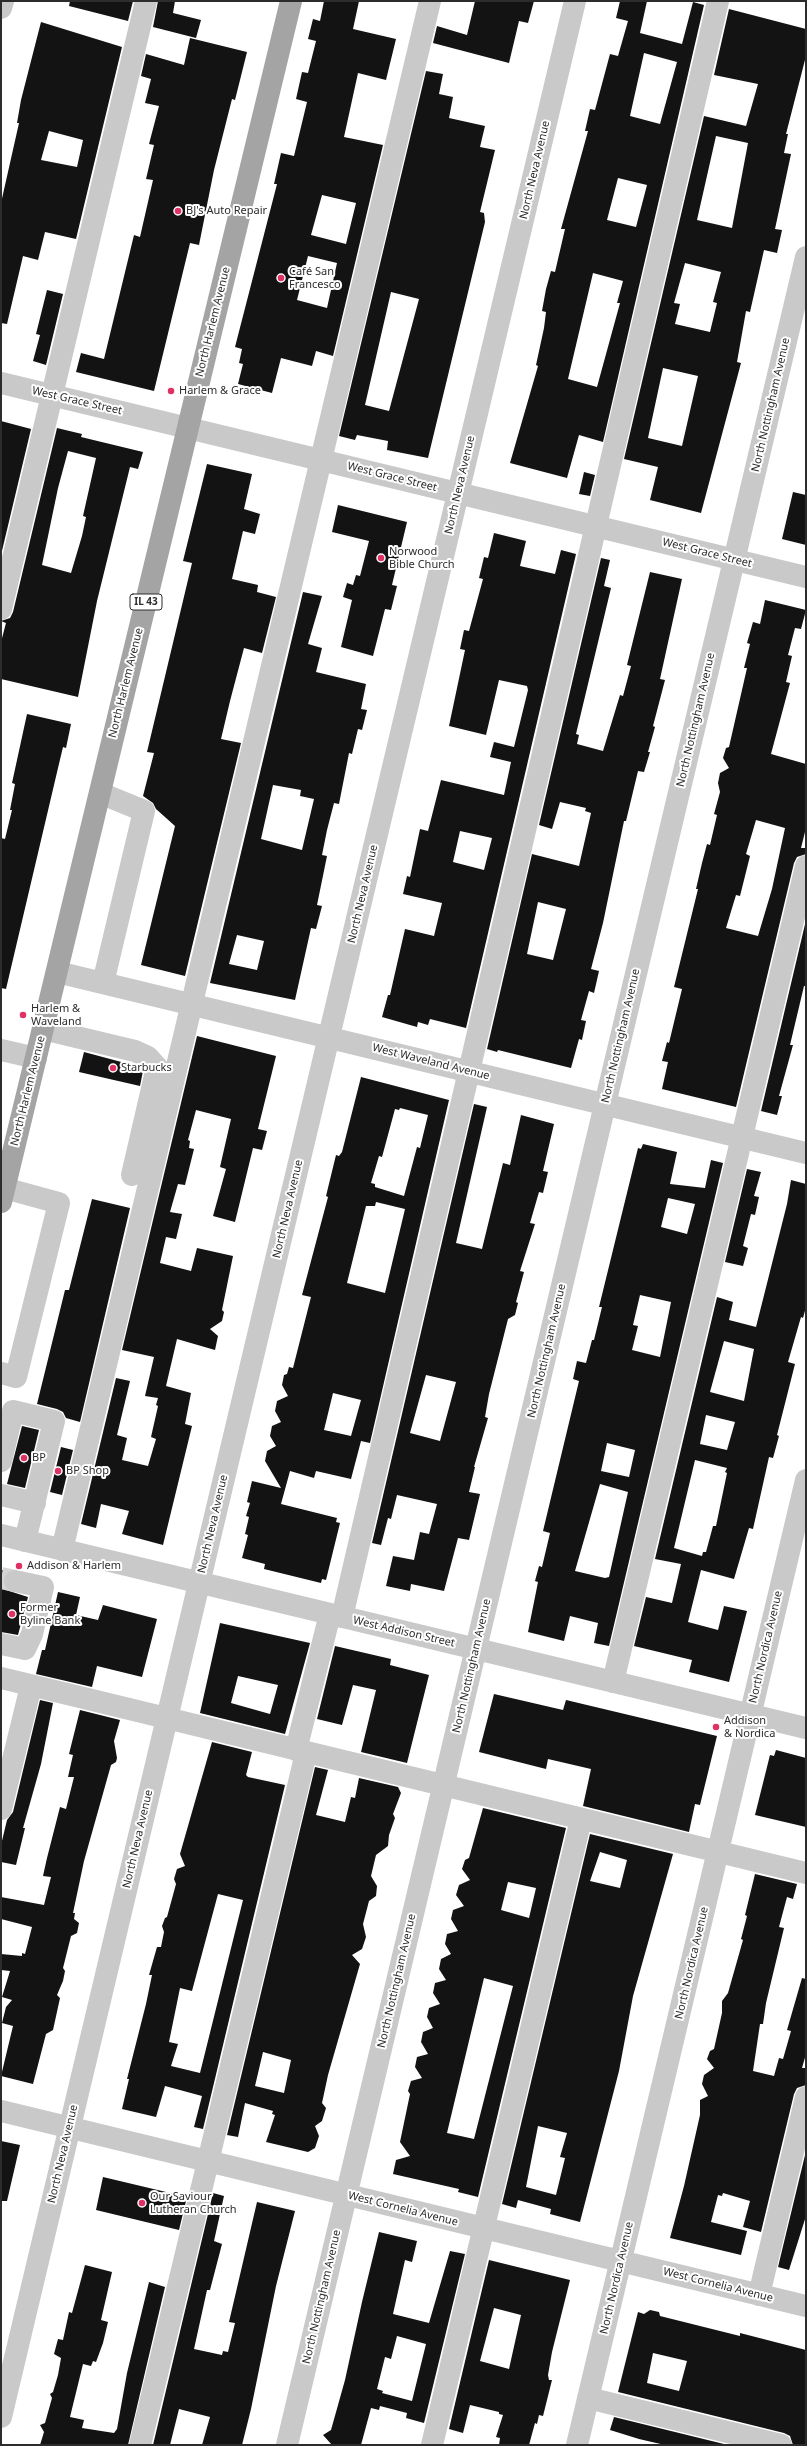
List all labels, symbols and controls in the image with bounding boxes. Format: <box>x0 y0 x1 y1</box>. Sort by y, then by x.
street label: North Neva Avenue <box>517 119 553 221</box>
place label: BJ's Auto Repair <box>186 204 267 218</box>
marker: BJ's Auto Repair <box>173 206 183 216</box>
place label: Café San Francesco <box>289 265 341 291</box>
street label: North Harlem Avenue <box>193 266 233 378</box>
marker: Café San Francesco <box>276 273 286 283</box>
street label: North Nottingham Avenue <box>749 337 793 473</box>
street label: West Grace Street <box>31 384 123 418</box>
place label: Harlem & Grace <box>179 384 261 398</box>
marker: Harlem & Grace <box>166 386 176 396</box>
street label: North Neva Avenue <box>442 434 478 536</box>
street label: West Grace Street <box>346 459 438 495</box>
street label: West Grace Street <box>661 535 753 571</box>
place label: Norwood Bible Church <box>389 545 455 571</box>
marker: Norwood Bible Church <box>376 553 386 563</box>
road number: IL 43 <box>130 594 162 610</box>
street label: North Harlem Avenue <box>106 627 146 739</box>
street label: North Nottingham Avenue <box>674 652 718 788</box>
street label: North Neva Avenue <box>345 843 381 945</box>
street label: North Nottingham Avenue <box>599 968 643 1104</box>
place label: Harlem & Waveland <box>31 1002 82 1028</box>
marker: Harlem & Waveland <box>18 1010 28 1020</box>
street label: North Harlem Avenue <box>8 1035 48 1147</box>
street label: West Waveland Avenue <box>371 1041 491 1083</box>
place label: Starbucks <box>121 1061 172 1075</box>
marker: Starbucks <box>108 1063 118 1073</box>
street label: North Neva Avenue <box>270 1158 306 1260</box>
street label: North Nottingham Avenue <box>525 1283 569 1419</box>
place label: BP <box>32 1451 46 1465</box>
marker: BP <box>19 1453 29 1463</box>
place label: BP Shop <box>66 1464 109 1478</box>
marker: BP Shop <box>53 1466 63 1476</box>
street label: North Neva Avenue <box>195 1473 231 1575</box>
place label: Addison & Harlem <box>27 1559 121 1573</box>
marker: Addison & Harlem <box>14 1561 24 1571</box>
street label: North Nordica Avenue <box>747 1589 785 1705</box>
street label: North Nottingham Avenue <box>450 1598 494 1734</box>
place label: Former Byline Bank <box>20 1601 80 1627</box>
marker: Former Byline Bank <box>7 1609 17 1619</box>
street label: West Addison Street <box>352 1614 456 1650</box>
place label: Addison & Nordica <box>724 1714 775 1740</box>
marker: Addison & Nordica <box>711 1722 721 1732</box>
street label: North Neva Avenue <box>120 1788 156 1890</box>
street label: North Nordica Avenue <box>673 1905 711 2021</box>
street label: North Nottingham Avenue <box>375 1913 419 2049</box>
street label: North Neva Avenue <box>45 2103 81 2205</box>
street label: West Cornelia Avenue <box>347 2189 459 2229</box>
place label: Our Saviour Lutheran Church <box>150 2190 237 2216</box>
marker: Our Saviour Lutheran Church <box>137 2198 147 2208</box>
street label: North Nordica Avenue <box>598 2220 636 2336</box>
street label: North Nottingham Avenue <box>300 2229 344 2365</box>
street label: West Cornelia Avenue <box>662 2265 774 2305</box>

